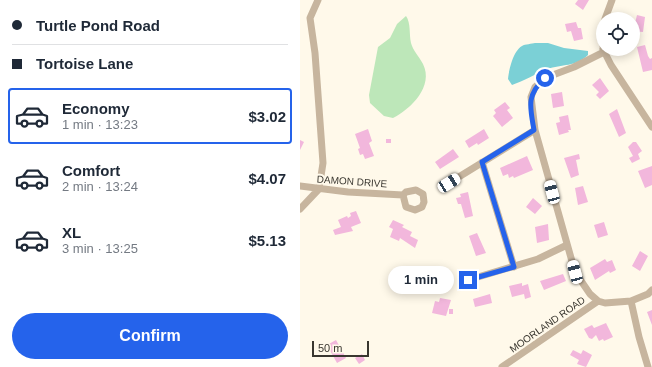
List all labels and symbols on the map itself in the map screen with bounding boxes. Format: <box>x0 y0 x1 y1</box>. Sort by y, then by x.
route start <box>536 69 554 87</box>
car <box>436 172 462 194</box>
street label: DAMON DRIVE <box>316 174 388 189</box>
car <box>543 179 561 205</box>
car <box>566 259 584 285</box>
callout: 1 min <box>388 266 454 294</box>
route end <box>459 271 477 289</box>
street label: MOORLAND ROAD <box>507 294 587 355</box>
scale bar <box>312 339 369 358</box>

